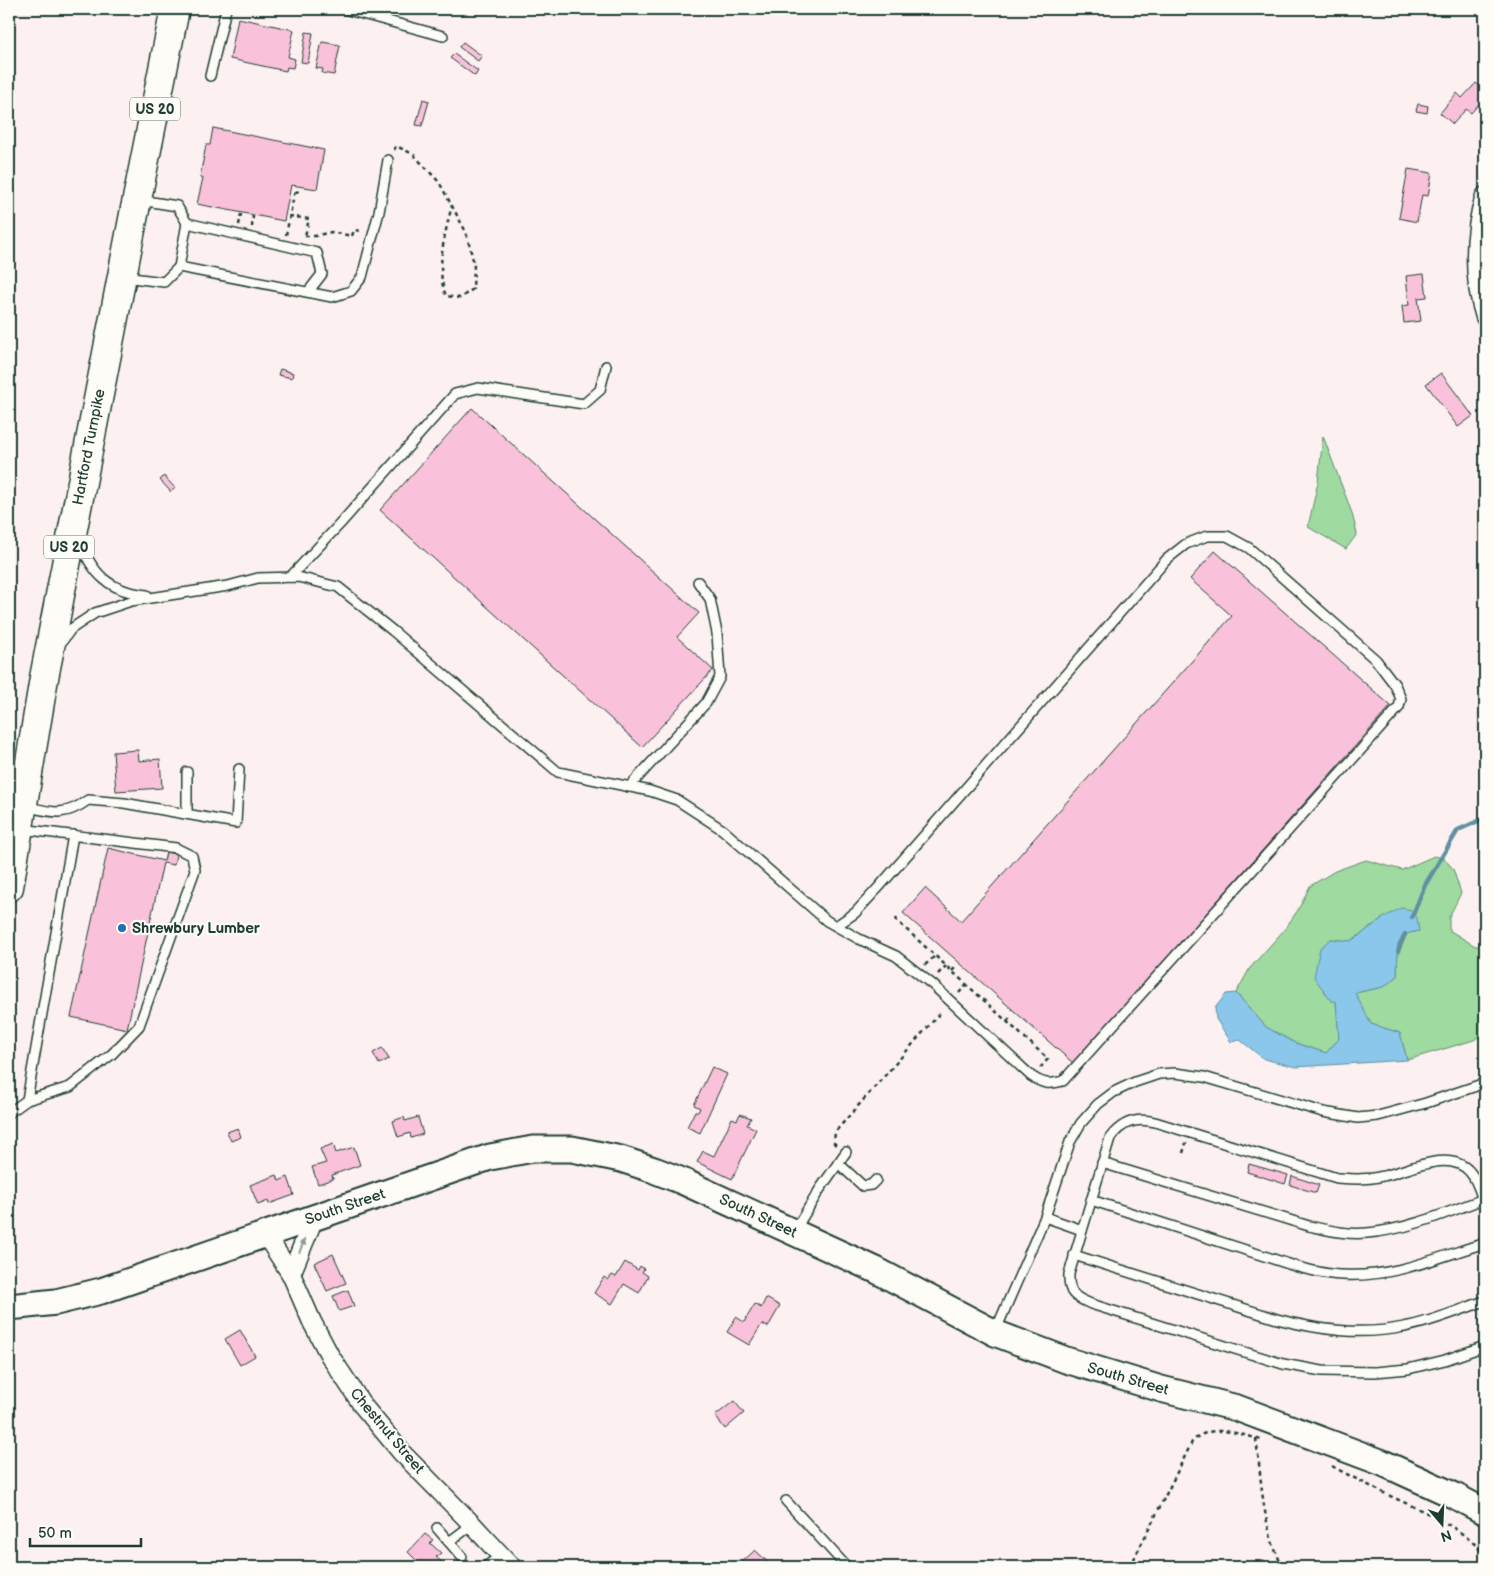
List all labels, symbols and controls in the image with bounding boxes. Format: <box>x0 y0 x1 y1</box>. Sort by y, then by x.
road number: US 20 <box>130 98 180 120</box>
street label: Hartford Turnpike <box>68 387 110 507</box>
road number: US 20 <box>44 536 94 558</box>
place label: Shrewbury Lumber <box>132 919 261 938</box>
marker: Shrewbury Lumber <box>116 922 128 934</box>
street label: South Street <box>302 1184 388 1230</box>
street label: South Street <box>716 1190 800 1242</box>
one-way arrow <box>298 1238 306 1253</box>
street label: South Street <box>1085 1358 1171 1400</box>
street label: Chestnut Street <box>346 1384 429 1478</box>
north arrow <box>1416 1498 1466 1548</box>
scale bar <box>30 1516 141 1548</box>
text: 50 m <box>38 1524 72 1543</box>
text: N <box>1438 1526 1454 1546</box>

